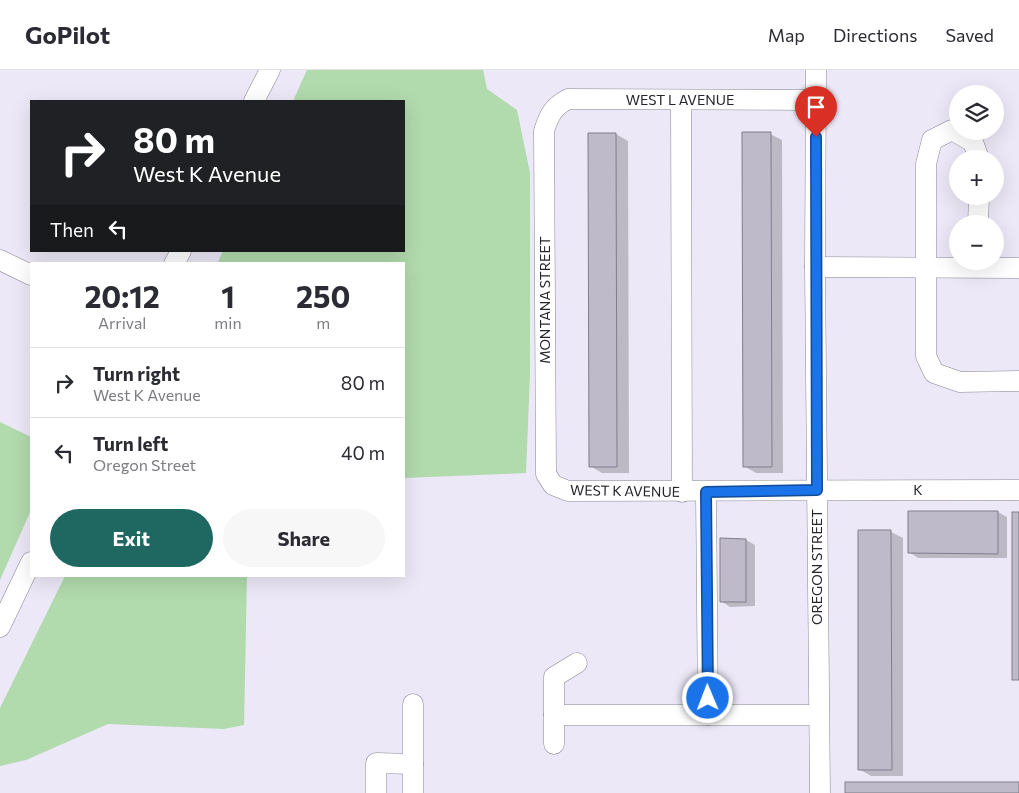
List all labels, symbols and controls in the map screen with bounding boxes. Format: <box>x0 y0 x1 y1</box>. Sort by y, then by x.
text: GoPilot <box>25 20 110 49</box>
text: Map <box>768 24 805 46</box>
text: Directions <box>833 24 917 46</box>
text: Saved <box>945 24 994 46</box>
map controls <box>949 85 1004 270</box>
button: layers <box>949 85 1004 140</box>
pin <box>795 86 837 137</box>
street label: WEST L AVENUE <box>626 91 734 108</box>
icon: arrive <box>802 93 830 121</box>
text: 80 m <box>133 117 215 160</box>
icon: right <box>50 120 115 185</box>
button: + <box>949 150 1004 205</box>
text: West K Avenue <box>133 160 281 187</box>
icon: left <box>104 215 132 243</box>
button: − <box>949 215 1004 270</box>
text: Then <box>50 218 94 241</box>
street label: MONTANA STREET <box>536 236 553 364</box>
text: 20:12 <box>84 277 160 314</box>
text: 1 <box>221 277 235 314</box>
text: 250 <box>296 277 351 314</box>
text: Arrival <box>98 313 146 332</box>
text: min <box>214 313 242 332</box>
text: m <box>316 313 330 332</box>
text: Turn right <box>93 362 180 385</box>
icon: right <box>50 369 78 397</box>
text: 80 m <box>341 371 385 394</box>
text: West K Avenue <box>93 385 201 404</box>
text: Turn left <box>93 432 168 455</box>
icon: left <box>50 439 78 467</box>
text: 40 m <box>341 441 385 464</box>
text: Oregon Street <box>93 455 196 474</box>
street label: WEST K AVENUE <box>570 481 680 500</box>
street label: K <box>913 481 923 498</box>
button: Exit <box>50 509 213 567</box>
button: Share <box>223 509 385 567</box>
street label: OREGON STREET <box>808 509 825 625</box>
position arrow <box>681 671 733 723</box>

